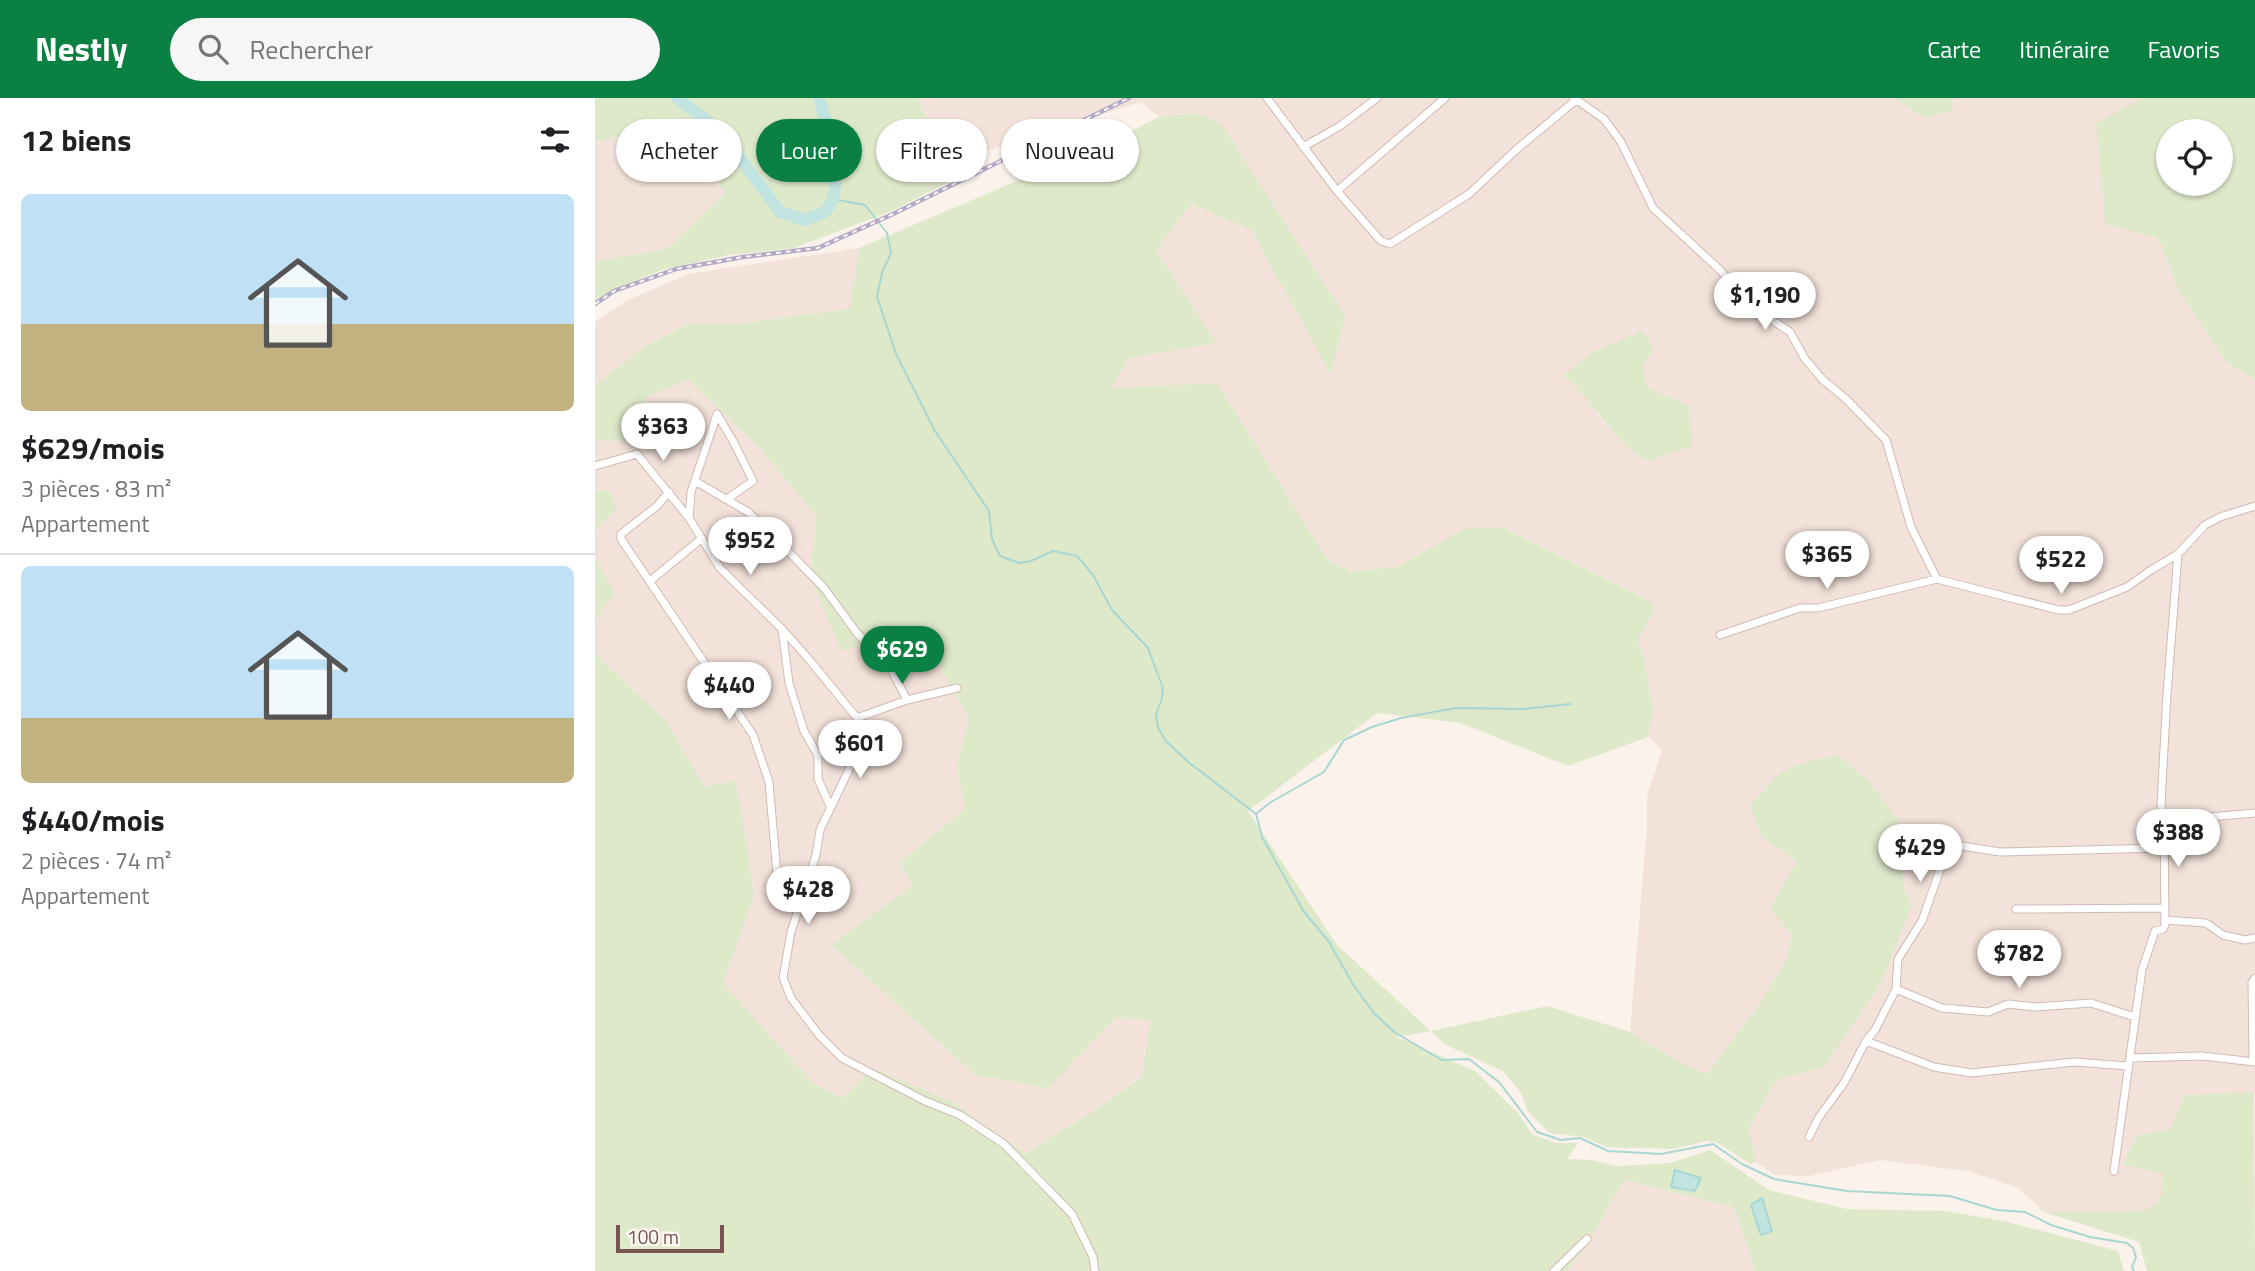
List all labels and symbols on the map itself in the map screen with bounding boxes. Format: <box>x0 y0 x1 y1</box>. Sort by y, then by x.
pin: $1,190 <box>1708 272 1822 332</box>
pin: $363 <box>622 404 704 463</box>
pin: $952 <box>709 518 791 577</box>
pin: $365 <box>1786 532 1868 591</box>
pin: $522 <box>2020 536 2102 596</box>
pin: $629 <box>861 626 943 686</box>
pin: $440 <box>688 662 770 722</box>
pin: $601 <box>819 720 901 780</box>
pin: $388 <box>2137 810 2219 869</box>
pin: $429 <box>1879 824 1961 884</box>
pin: $428 <box>767 866 849 926</box>
pin: $782 <box>1978 930 2060 990</box>
scale bar <box>616 1222 725 1254</box>

